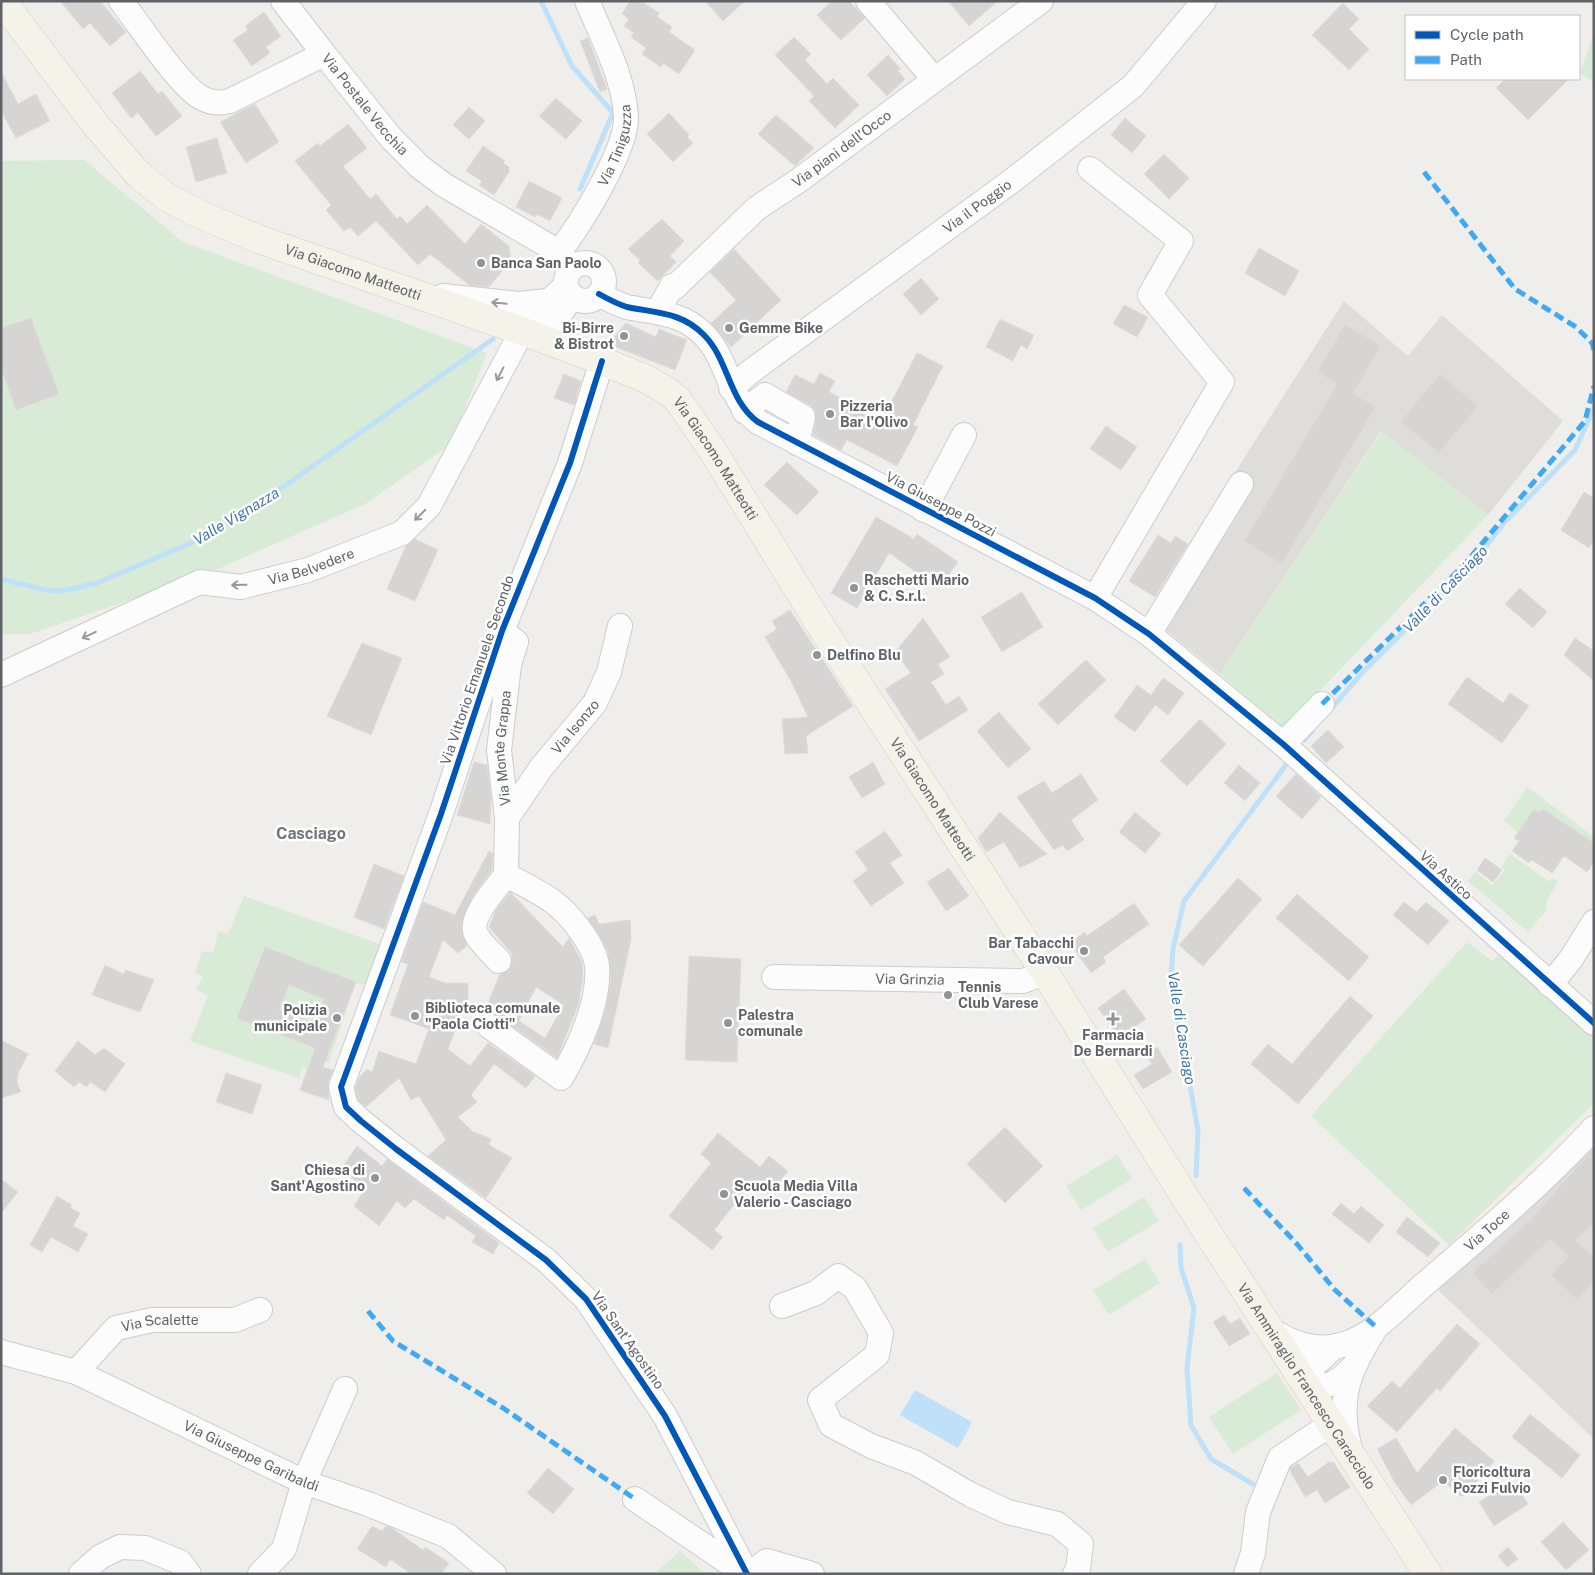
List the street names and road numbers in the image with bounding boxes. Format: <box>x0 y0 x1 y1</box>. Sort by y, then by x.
street label: Via Postale Vecchia <box>319 50 411 158</box>
street label: Via Tiniguzza <box>595 104 634 189</box>
street label: Via piani dell'Occo <box>789 107 894 191</box>
street label: Via il Poggio <box>940 176 1014 236</box>
street label: Via Giacomo Matteotti <box>283 241 423 303</box>
street label: Via Giacomo Matteotti <box>670 394 761 523</box>
street label: Via Giuseppe Pozzi <box>883 468 999 540</box>
street label: Via Belvedere <box>266 545 356 588</box>
street label: Via Vittorio Emanuele Secondo <box>437 573 517 767</box>
street label: Via Monte Grappa <box>491 689 514 807</box>
street label: Via Isonzo <box>548 696 602 757</box>
street label: Via Giacomo Matteotti <box>887 735 978 864</box>
street label: Via Astico <box>1416 847 1476 903</box>
street label: Via Grinzia <box>875 971 945 988</box>
street label: Via Toce <box>1461 1206 1513 1254</box>
street label: Via Ammiraglio Francesco Caracciolo <box>1234 1280 1379 1492</box>
street label: Via Sant'Agostino <box>588 1288 668 1392</box>
street label: Via Scalette <box>120 1312 199 1335</box>
street label: Via Giuseppe Garibaldi <box>181 1417 321 1494</box>

